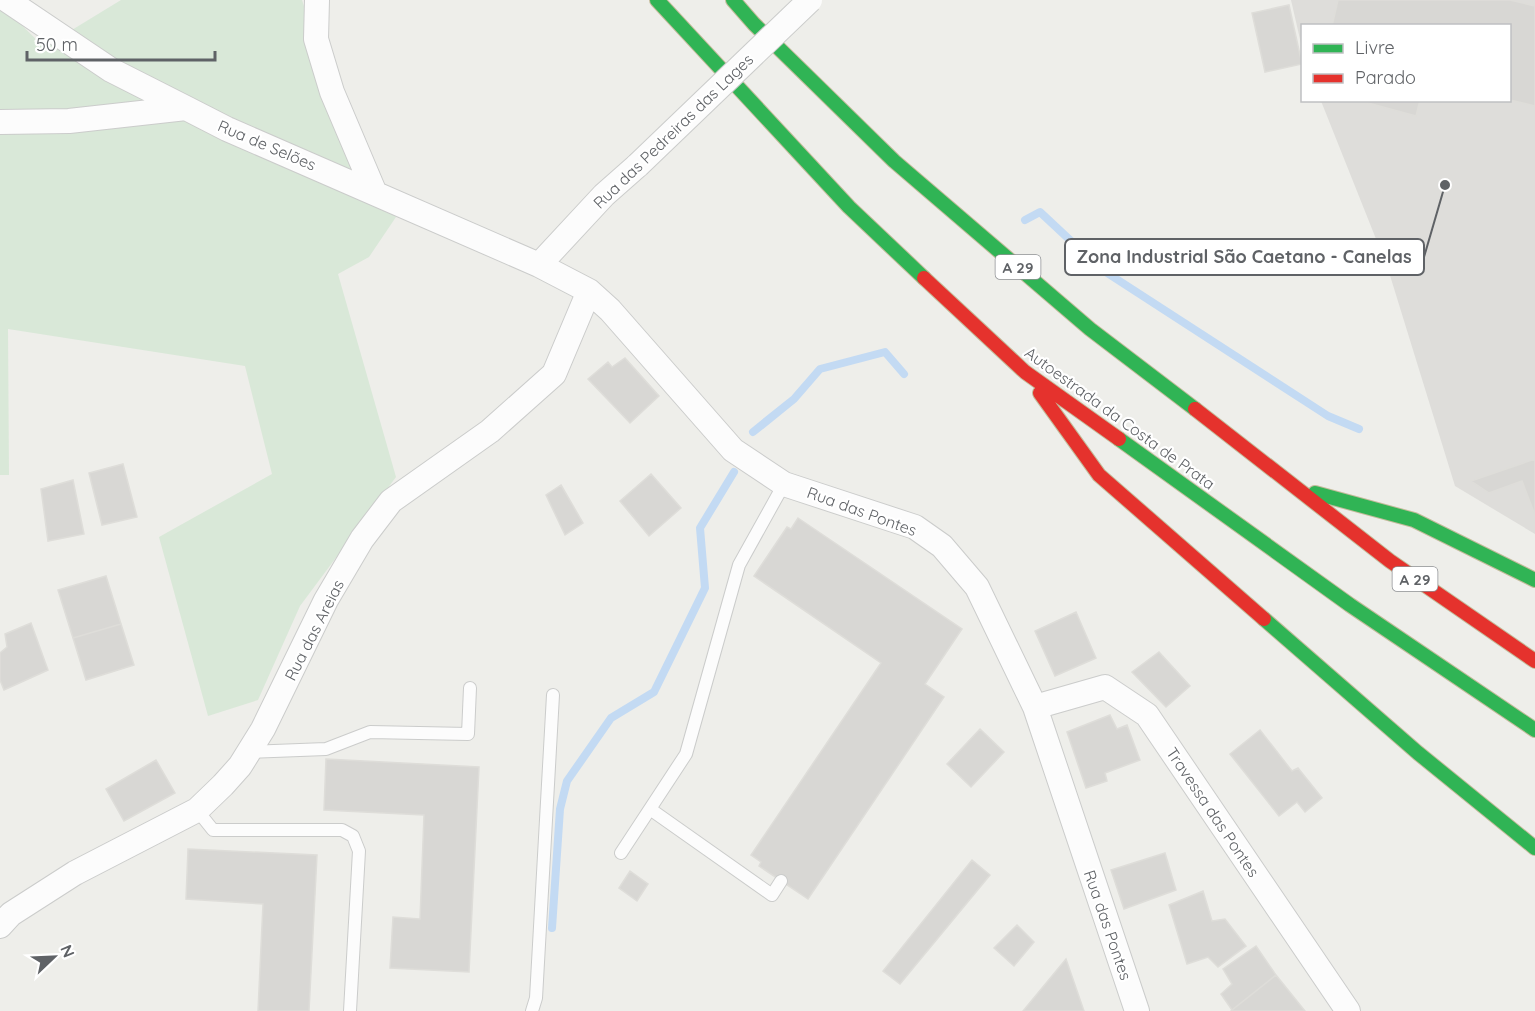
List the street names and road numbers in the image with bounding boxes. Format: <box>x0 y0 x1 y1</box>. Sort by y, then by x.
street label: Rua das Pedreiras das Lages <box>589 49 757 213</box>
street label: Rua de Selões <box>215 115 319 175</box>
road number: A 29 <box>996 255 1040 279</box>
street label: Autoestrada da Costa de Prata <box>1021 342 1219 494</box>
street label: Rua das Pontes <box>804 482 920 540</box>
road number: A 29 <box>1392 567 1438 591</box>
street label: Rua das Areias <box>280 576 348 684</box>
street label: Travessa das Pontes <box>1162 743 1264 881</box>
street label: Rua das Pontes <box>1080 867 1136 983</box>

